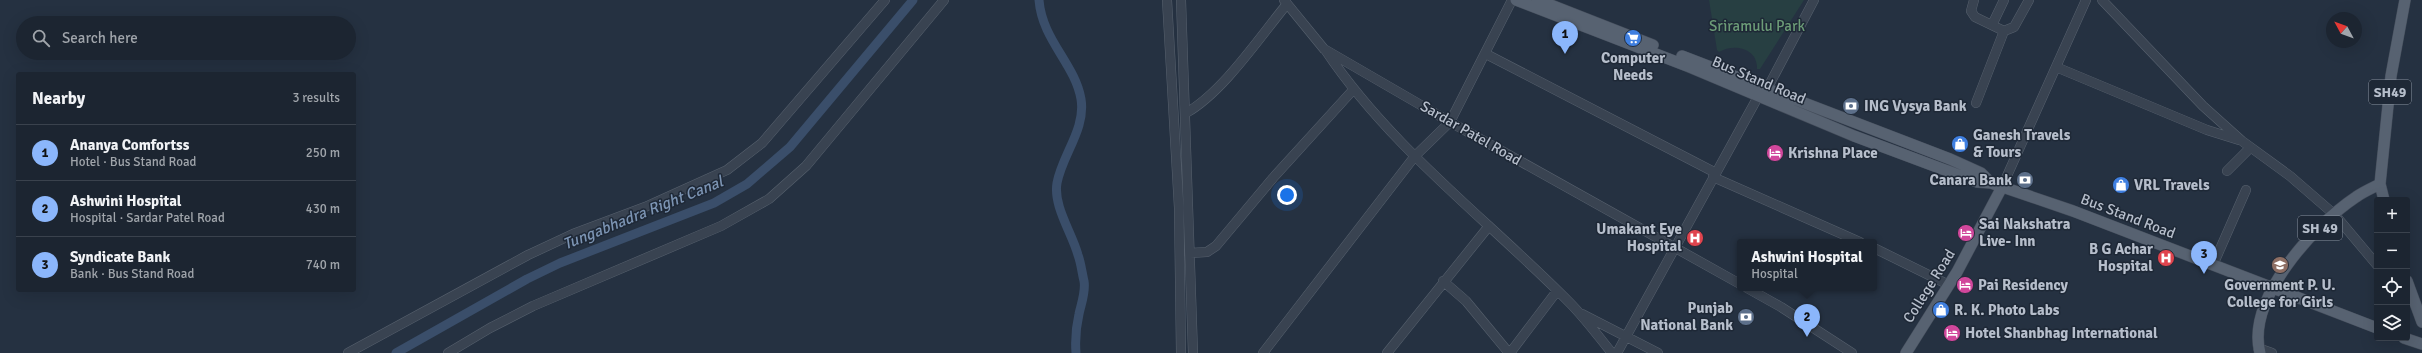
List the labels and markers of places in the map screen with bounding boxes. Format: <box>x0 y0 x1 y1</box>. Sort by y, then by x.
pin: 1 <box>1552 21 1578 54</box>
supermarket icon: Computer Needs <box>1623 28 1643 48</box>
place label: Computer Needs <box>1601 49 1665 84</box>
bank icon: ING Vysya Bank <box>1841 96 1861 116</box>
place label: ING Vysya Bank <box>1864 97 1967 115</box>
place label: Ganesh Travels & Tours <box>1973 126 2071 161</box>
shop icon: Ganesh Travels & Tours <box>1950 134 1970 154</box>
hotel icon: Krishna Place <box>1765 143 1785 163</box>
place label: Krishna Place <box>1788 144 1878 162</box>
bank icon: Canara Bank <box>2015 170 2035 190</box>
place label: Canara Bank <box>1930 171 2012 189</box>
shop icon: VRL Travels <box>2111 175 2131 195</box>
place label: VRL Travels <box>2134 176 2210 194</box>
place label: Sai Nakshatra Live- Inn <box>1979 215 2071 250</box>
place label: Umakant Eye Hospital <box>1596 220 1682 255</box>
hotel icon: Sai Nakshatra Live- Inn <box>1956 223 1976 243</box>
hospital icon: Umakant Eye Hospital <box>1685 228 1705 248</box>
place label: B G Achar Hospital <box>2089 240 2153 275</box>
pin: 3 <box>2191 241 2217 274</box>
hospital icon: B G Achar Hospital <box>2156 248 2176 268</box>
school or university icon: Government P. U. College for Girls <box>2270 255 2290 275</box>
hotel icon: Pai Residency <box>1955 275 1975 295</box>
place label: Pai Residency <box>1978 276 2069 294</box>
place label: Government P. U. College for Girls <box>2224 276 2336 311</box>
place label: Punjab National Bank <box>1640 299 1733 334</box>
shop icon: R. K. Photo Labs <box>1931 300 1951 320</box>
place label: R. K. Photo Labs <box>1954 301 2060 319</box>
pin: 2 <box>1794 304 1820 337</box>
bank icon: Punjab National Bank <box>1736 307 1756 327</box>
hotel icon: Hotel Shanbhag International <box>1942 323 1962 343</box>
place label: Hotel Shanbhag International <box>1965 324 2158 342</box>

